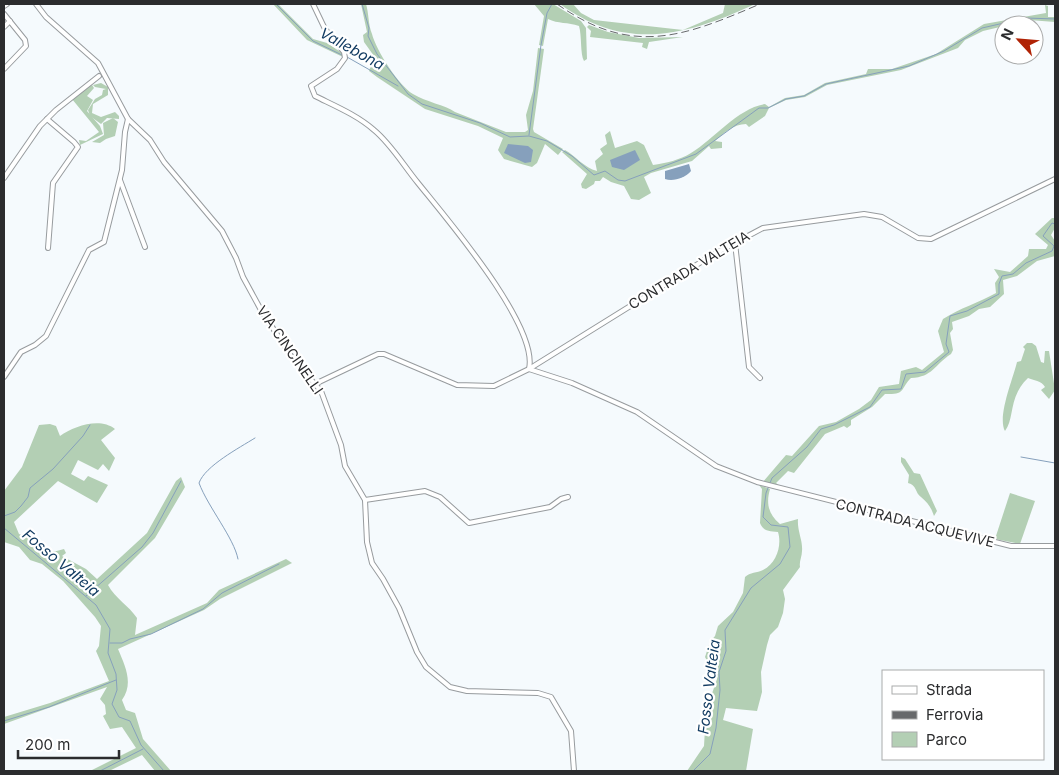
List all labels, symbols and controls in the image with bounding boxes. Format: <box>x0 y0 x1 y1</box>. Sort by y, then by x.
north arrow <box>994 15 1044 65</box>
water label: Vallebona <box>317 23 388 74</box>
text: N <box>997 26 1017 43</box>
street label: CONTRADA VALTEIA <box>625 227 753 312</box>
street label: VIA CINCINELLI <box>254 302 327 397</box>
street label: CONTRADA ACQUEVIVE <box>834 495 996 550</box>
water label: Fosso Valteia <box>19 525 104 600</box>
water label: Fosso Valteia <box>693 639 724 735</box>
legend <box>882 670 1044 760</box>
text: Strada <box>926 680 972 699</box>
text: Ferrovia <box>926 705 983 724</box>
scale bar <box>18 728 119 760</box>
text: Parco <box>926 730 967 749</box>
text: 200 m <box>25 735 70 754</box>

